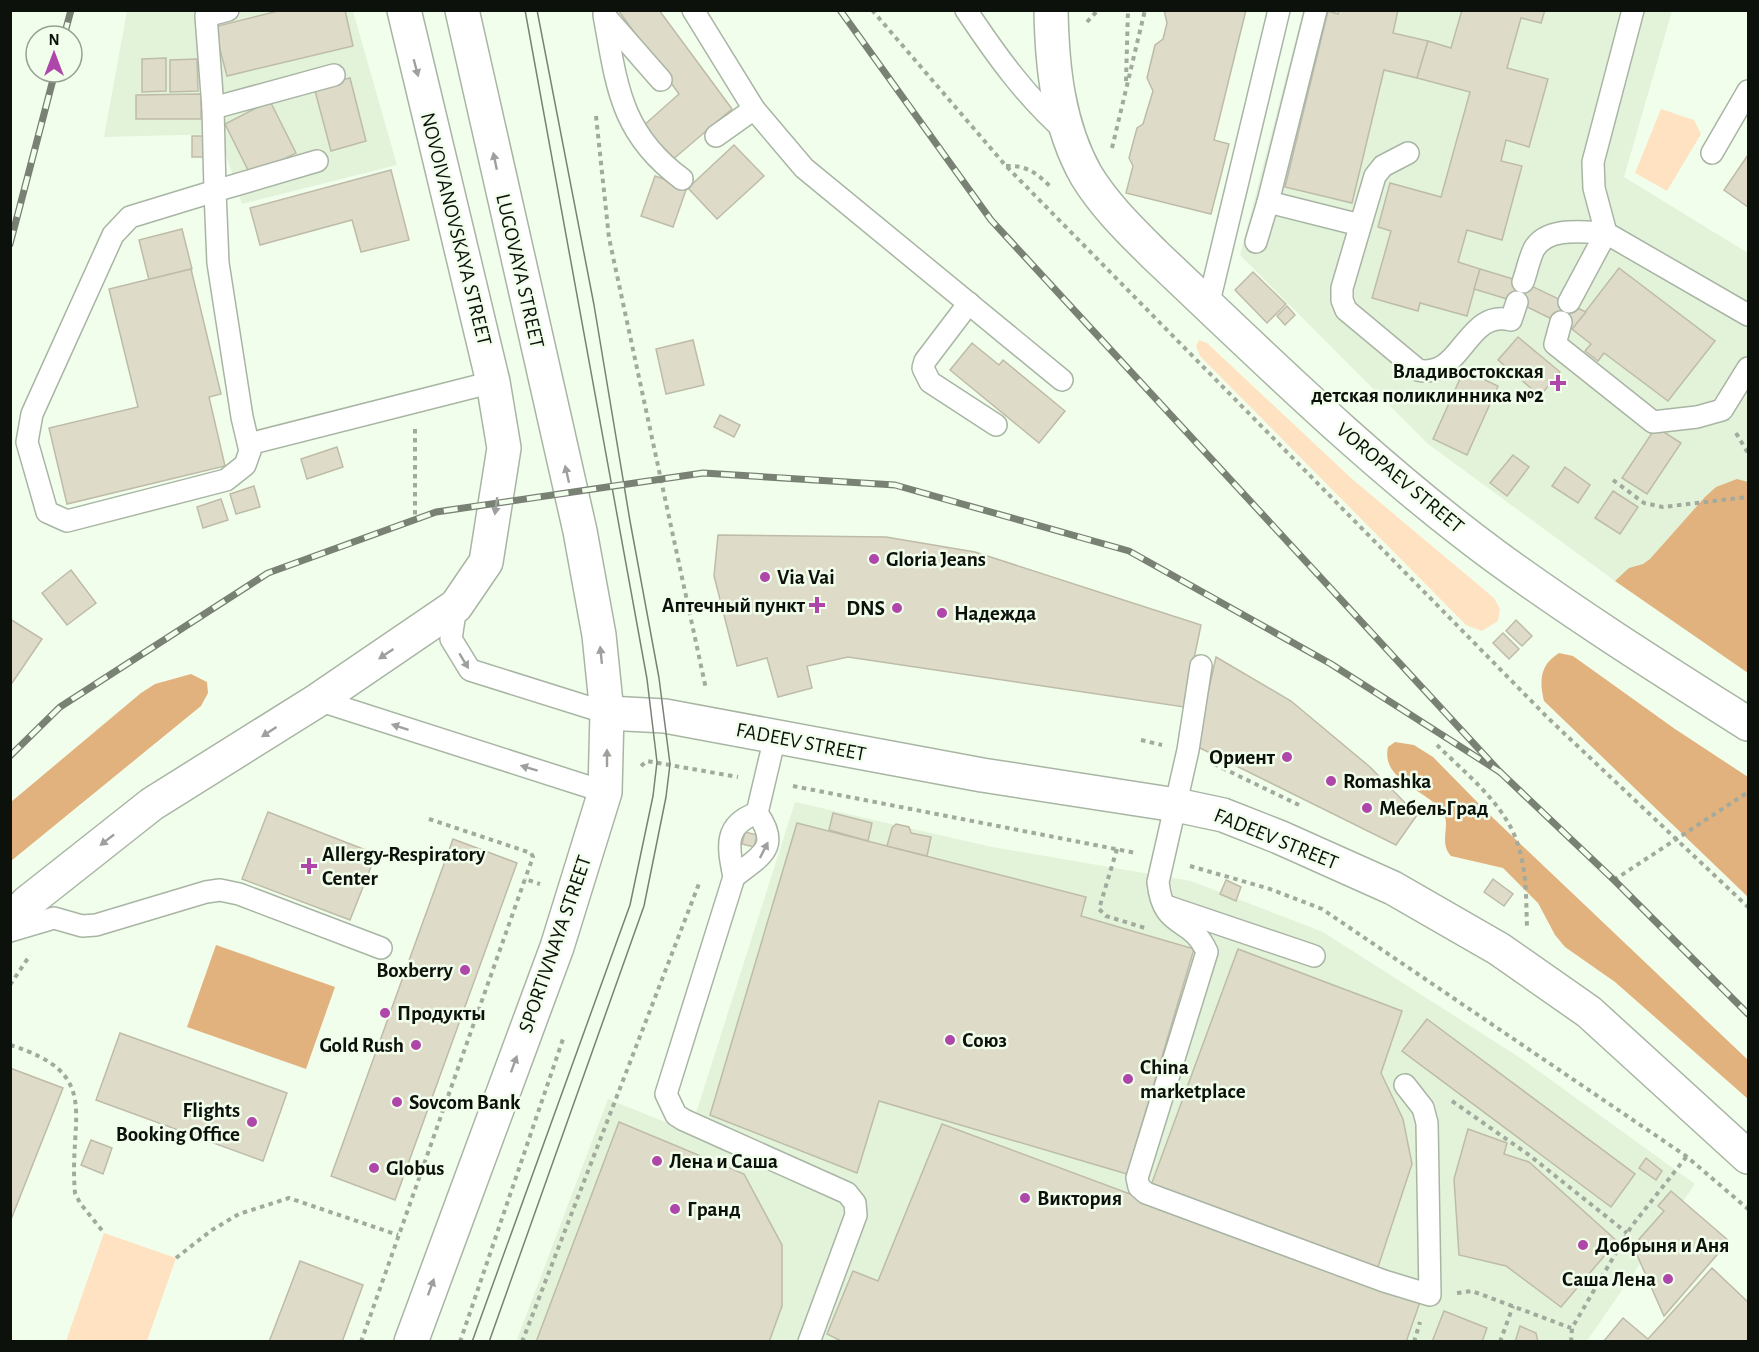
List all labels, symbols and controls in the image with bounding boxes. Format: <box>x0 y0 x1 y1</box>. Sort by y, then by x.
north arrow <box>24 24 84 84</box>
text: N <box>48 32 60 48</box>
one-way arrow <box>412 59 421 77</box>
street label: NOVOIVANOVSKAYA STREET <box>417 110 495 348</box>
one-way arrow <box>490 151 499 170</box>
street label: LUGOVAYA STREET <box>492 192 548 350</box>
place label: Владивостокская детская поликлинника №2 <box>1311 361 1544 406</box>
marker: Владивостокская детская поликлинника №2 <box>1549 374 1567 392</box>
street label: VOROPAEV STREET <box>1332 419 1468 537</box>
one-way arrow <box>561 464 571 483</box>
one-way arrow <box>491 497 500 516</box>
place label: Gloria Jeans <box>886 549 986 570</box>
marker: Gloria Jeans <box>867 552 881 566</box>
place label: Via Vai <box>777 567 835 588</box>
marker: Via Vai <box>758 570 772 584</box>
place label: Аптечный пункт <box>662 595 806 616</box>
marker: Аптечный пункт <box>810 598 824 612</box>
place label: DNS <box>846 598 885 619</box>
marker: DNS <box>890 601 904 615</box>
place label: Надежда <box>954 603 1036 624</box>
marker: Надежда <box>935 606 949 620</box>
one-way arrow <box>596 645 606 664</box>
one-way arrow <box>378 648 394 660</box>
one-way arrow <box>459 653 470 669</box>
street label: FADEEV STREET <box>734 719 868 765</box>
one-way arrow <box>391 722 409 731</box>
one-way arrow <box>261 726 277 738</box>
place label: Ориент <box>1209 747 1276 768</box>
one-way arrow <box>602 749 612 768</box>
marker: Ориент <box>1280 750 1294 764</box>
one-way arrow <box>520 763 538 773</box>
place label: Romashka <box>1343 771 1431 792</box>
marker: Romashka <box>1324 774 1338 788</box>
place label: МебельГрад <box>1379 798 1488 819</box>
marker: МебельГрад <box>1360 801 1374 815</box>
street label: FADEEV STREET <box>1211 805 1341 873</box>
one-way arrow <box>99 834 115 847</box>
one-way arrow <box>759 841 769 858</box>
place label: Allergy-Respiratory Center <box>322 844 486 889</box>
street label: SPORTIVNAYA STREET <box>515 853 595 1035</box>
marker: Allergy-Respiratory Center <box>300 857 318 875</box>
place label: Boxberry <box>376 960 454 981</box>
marker: Boxberry <box>458 963 472 977</box>
place label: Продукты <box>397 1003 486 1024</box>
marker: Продукты <box>378 1006 392 1020</box>
place label: Союз <box>962 1030 1007 1051</box>
marker: Союз <box>943 1033 957 1047</box>
place label: Gold Rush <box>319 1035 404 1056</box>
marker: Gold Rush <box>409 1038 423 1052</box>
one-way arrow <box>509 1055 519 1073</box>
place label: China marketplace <box>1140 1057 1246 1102</box>
marker: China marketplace <box>1121 1072 1135 1086</box>
place label: Sovcom Bank <box>409 1092 521 1113</box>
marker: Sovcom Bank <box>390 1095 404 1109</box>
place label: Flights Booking Office <box>116 1100 240 1145</box>
marker: Flights Booking Office <box>245 1115 259 1129</box>
place label: Лена и Саша <box>669 1151 778 1172</box>
marker: Лена и Саша <box>650 1154 664 1168</box>
place label: Globus <box>386 1158 444 1179</box>
marker: Globus <box>367 1161 381 1175</box>
place label: Виктория <box>1037 1188 1122 1209</box>
marker: Виктория <box>1018 1191 1032 1205</box>
place label: Гранд <box>687 1199 741 1220</box>
marker: Гранд <box>668 1202 682 1216</box>
place label: Добрыня и Аня <box>1595 1235 1730 1256</box>
marker: Добрыня и Аня <box>1576 1238 1590 1252</box>
place label: Саша Лена <box>1562 1269 1656 1290</box>
marker: Саша Лена <box>1661 1272 1675 1286</box>
one-way arrow <box>427 1277 437 1295</box>

